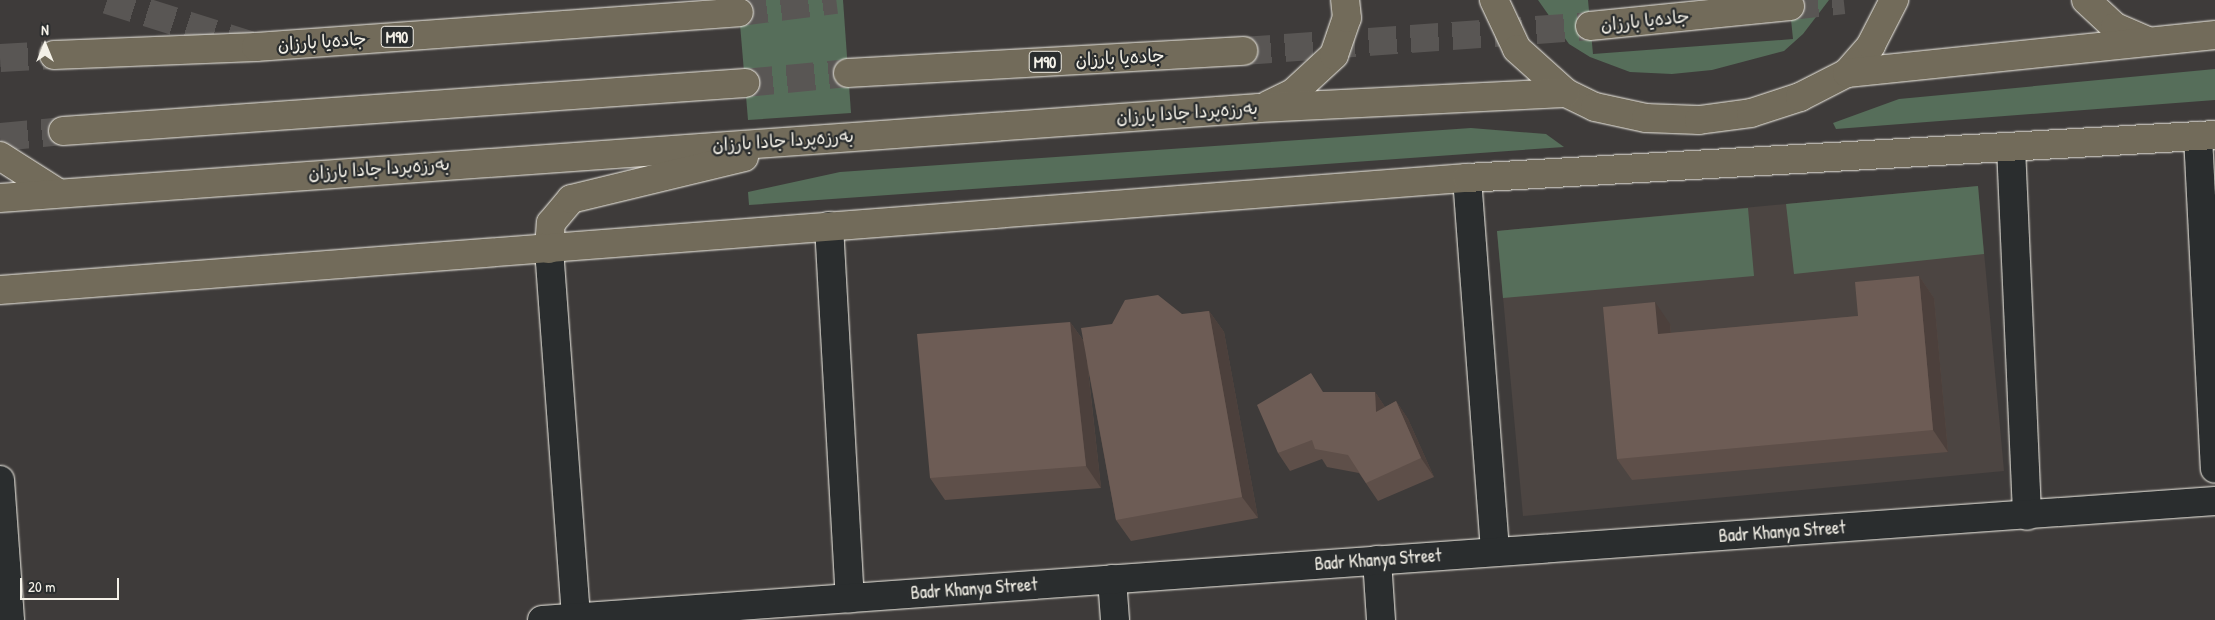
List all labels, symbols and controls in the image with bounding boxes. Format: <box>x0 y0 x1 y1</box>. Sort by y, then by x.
street label: جادەیا بارزان <box>1599 6 1691 36</box>
north arrow <box>20 20 70 70</box>
text: N <box>41 20 49 39</box>
road number: M90 <box>380 24 414 51</box>
street label: جادەیا بارزان <box>277 28 367 56</box>
street label: جادەیا بارزان <box>1075 45 1165 71</box>
road number: M90 <box>1028 48 1062 76</box>
street label: بەرزەپردا جادا بارزان <box>1115 97 1259 129</box>
street label: بەرزەپردا جادا بارزان <box>711 125 855 157</box>
street label: بەرزەپردا جادا بارزان <box>307 153 451 185</box>
street label: Badr Khanya Street <box>1718 517 1846 547</box>
street label: Badr Khanya Street <box>1314 545 1442 575</box>
scale bar <box>22 568 121 600</box>
street label: Badr Khanya Street <box>910 574 1038 604</box>
text: 20 m <box>28 576 55 597</box>

